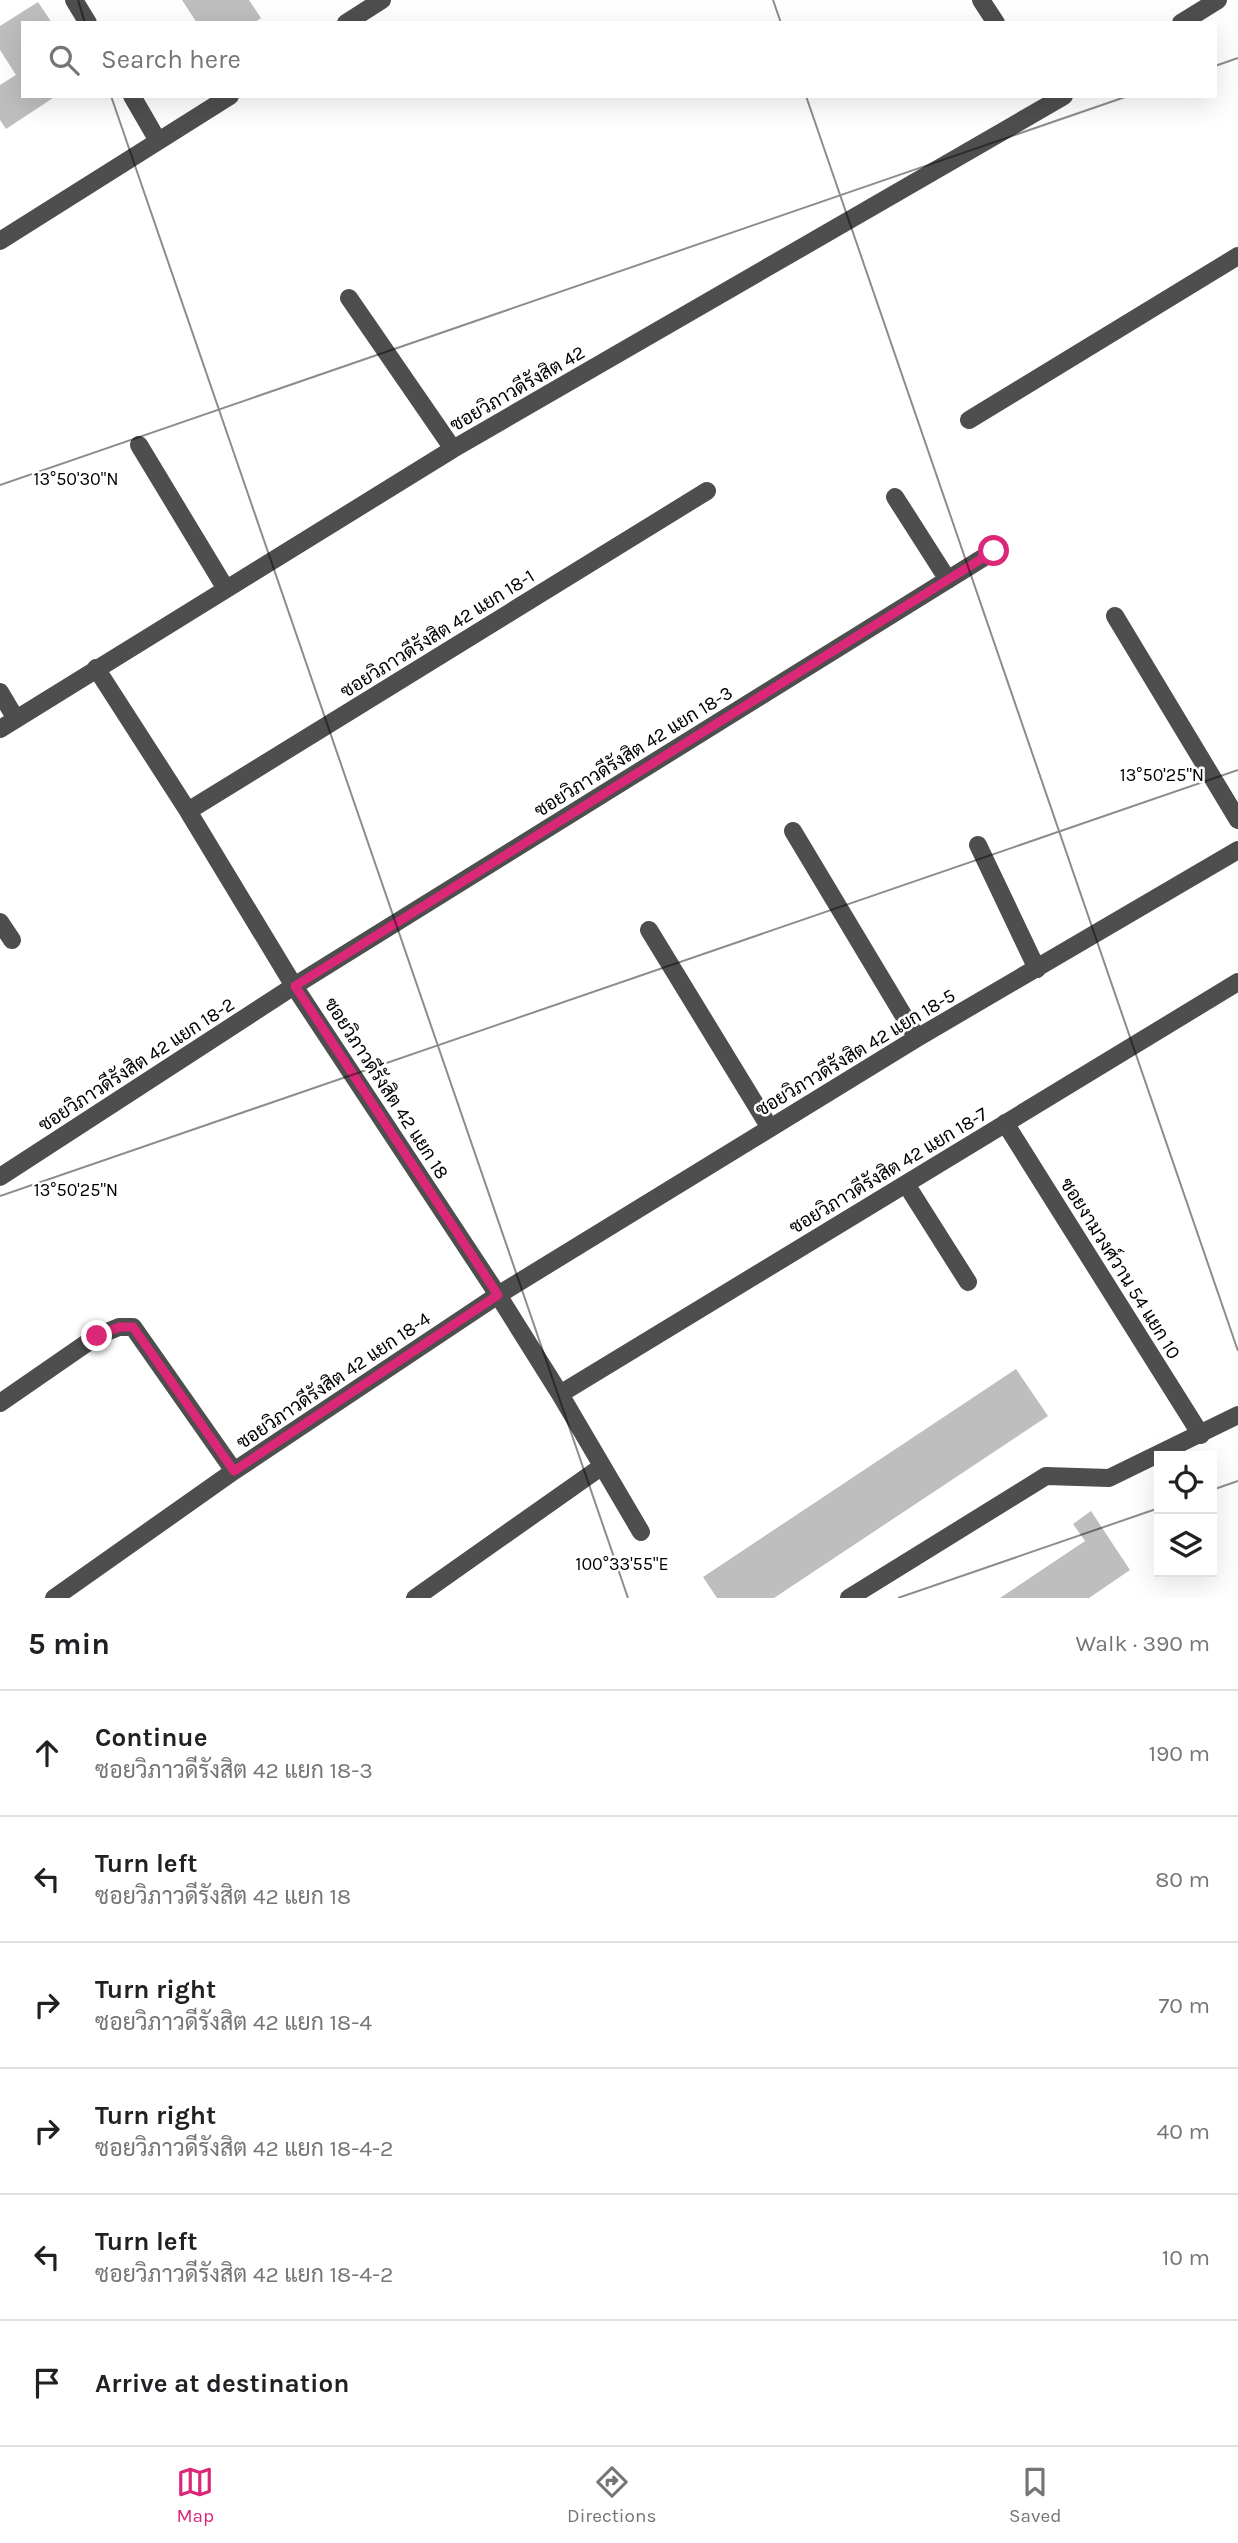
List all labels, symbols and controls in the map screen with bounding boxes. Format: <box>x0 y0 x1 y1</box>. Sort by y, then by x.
search box <box>21 21 1217 98</box>
icon: search <box>45 41 83 79</box>
text: Search here <box>101 44 241 75</box>
street label: ซอยวิภาวดีรังสิต 42 <box>445 340 589 436</box>
text: 13°50'30"N <box>33 468 119 490</box>
route start <box>978 535 1009 566</box>
street label: ซอยวิภาวดีรังสิต 42 แยก 18-1 <box>335 563 539 703</box>
street label: ซอยวิภาวดีรังสิต 42 แยก 18-3 <box>529 680 737 822</box>
text: 13°50'25"N <box>1120 764 1204 786</box>
street label: ซอยวิภาวดีรังสิต 42 แยก 18-5 <box>751 983 959 1121</box>
street label: ซอยวิภาวดีรังสิต 42 แยก 18-2 <box>33 991 239 1137</box>
street label: ซอยวิภาวดีรังสิต 42 แยก 18 <box>319 993 455 1183</box>
street label: ซอยวิภาวดีรังสิต 42 แยก 18-7 <box>784 1101 992 1239</box>
street label: ซอยงามวงศ์วาน 54 แยก 10 <box>1055 1173 1187 1363</box>
text: 13°50'25"N <box>34 1179 118 1201</box>
street label: ซอยวิภาวดีรังสิต 42 แยก 18-4 <box>231 1306 435 1454</box>
route end <box>81 1320 112 1351</box>
map controls <box>1154 1451 1217 1577</box>
button: locate <box>1154 1451 1217 1514</box>
button: layers <box>1154 1514 1217 1577</box>
text: 100°33'55"E <box>575 1553 669 1575</box>
text: 5 min <box>28 1626 110 1662</box>
text: Walk · 390 m <box>1076 1630 1210 1657</box>
text: Continue <box>95 1722 207 1753</box>
icon: ahead <box>28 1734 66 1772</box>
text: 190 m <box>1148 1740 1210 1767</box>
text: ซอยวิภาวดีรังสิต 42 แยก 18-3 <box>95 1757 373 1784</box>
text: Turn left <box>95 1848 197 1879</box>
icon: left <box>28 1860 66 1898</box>
text: 80 m <box>1155 1866 1210 1893</box>
text: ซอยวิภาวดีรังสิต 42 แยก 18 <box>95 1883 351 1910</box>
text: Turn right <box>95 1974 216 2005</box>
icon: right <box>28 1986 66 2024</box>
text: 70 m <box>1159 1992 1210 2019</box>
text: ซอยวิภาวดีรังสิต 42 แยก 18-4 <box>95 2009 372 2036</box>
text: Turn right <box>95 2100 216 2131</box>
icon: right <box>28 2112 66 2150</box>
text: 40 m <box>1157 2118 1210 2145</box>
text: ซอยวิภาวดีรังสิต 42 แยก 18-4-2 <box>95 2135 393 2162</box>
text: Turn left <box>95 2226 197 2257</box>
icon: left <box>28 2238 66 2276</box>
text: 10 m <box>1162 2244 1210 2271</box>
text: ซอยวิภาวดีรังสิต 42 แยก 18-4-2 <box>95 2261 393 2288</box>
icon: arrive <box>28 2364 66 2402</box>
text: Arrive at destination <box>95 2368 349 2399</box>
tab: Map <box>176 2463 214 2527</box>
tab: Directions <box>567 2463 656 2527</box>
tab: Saved <box>1009 2463 1062 2527</box>

